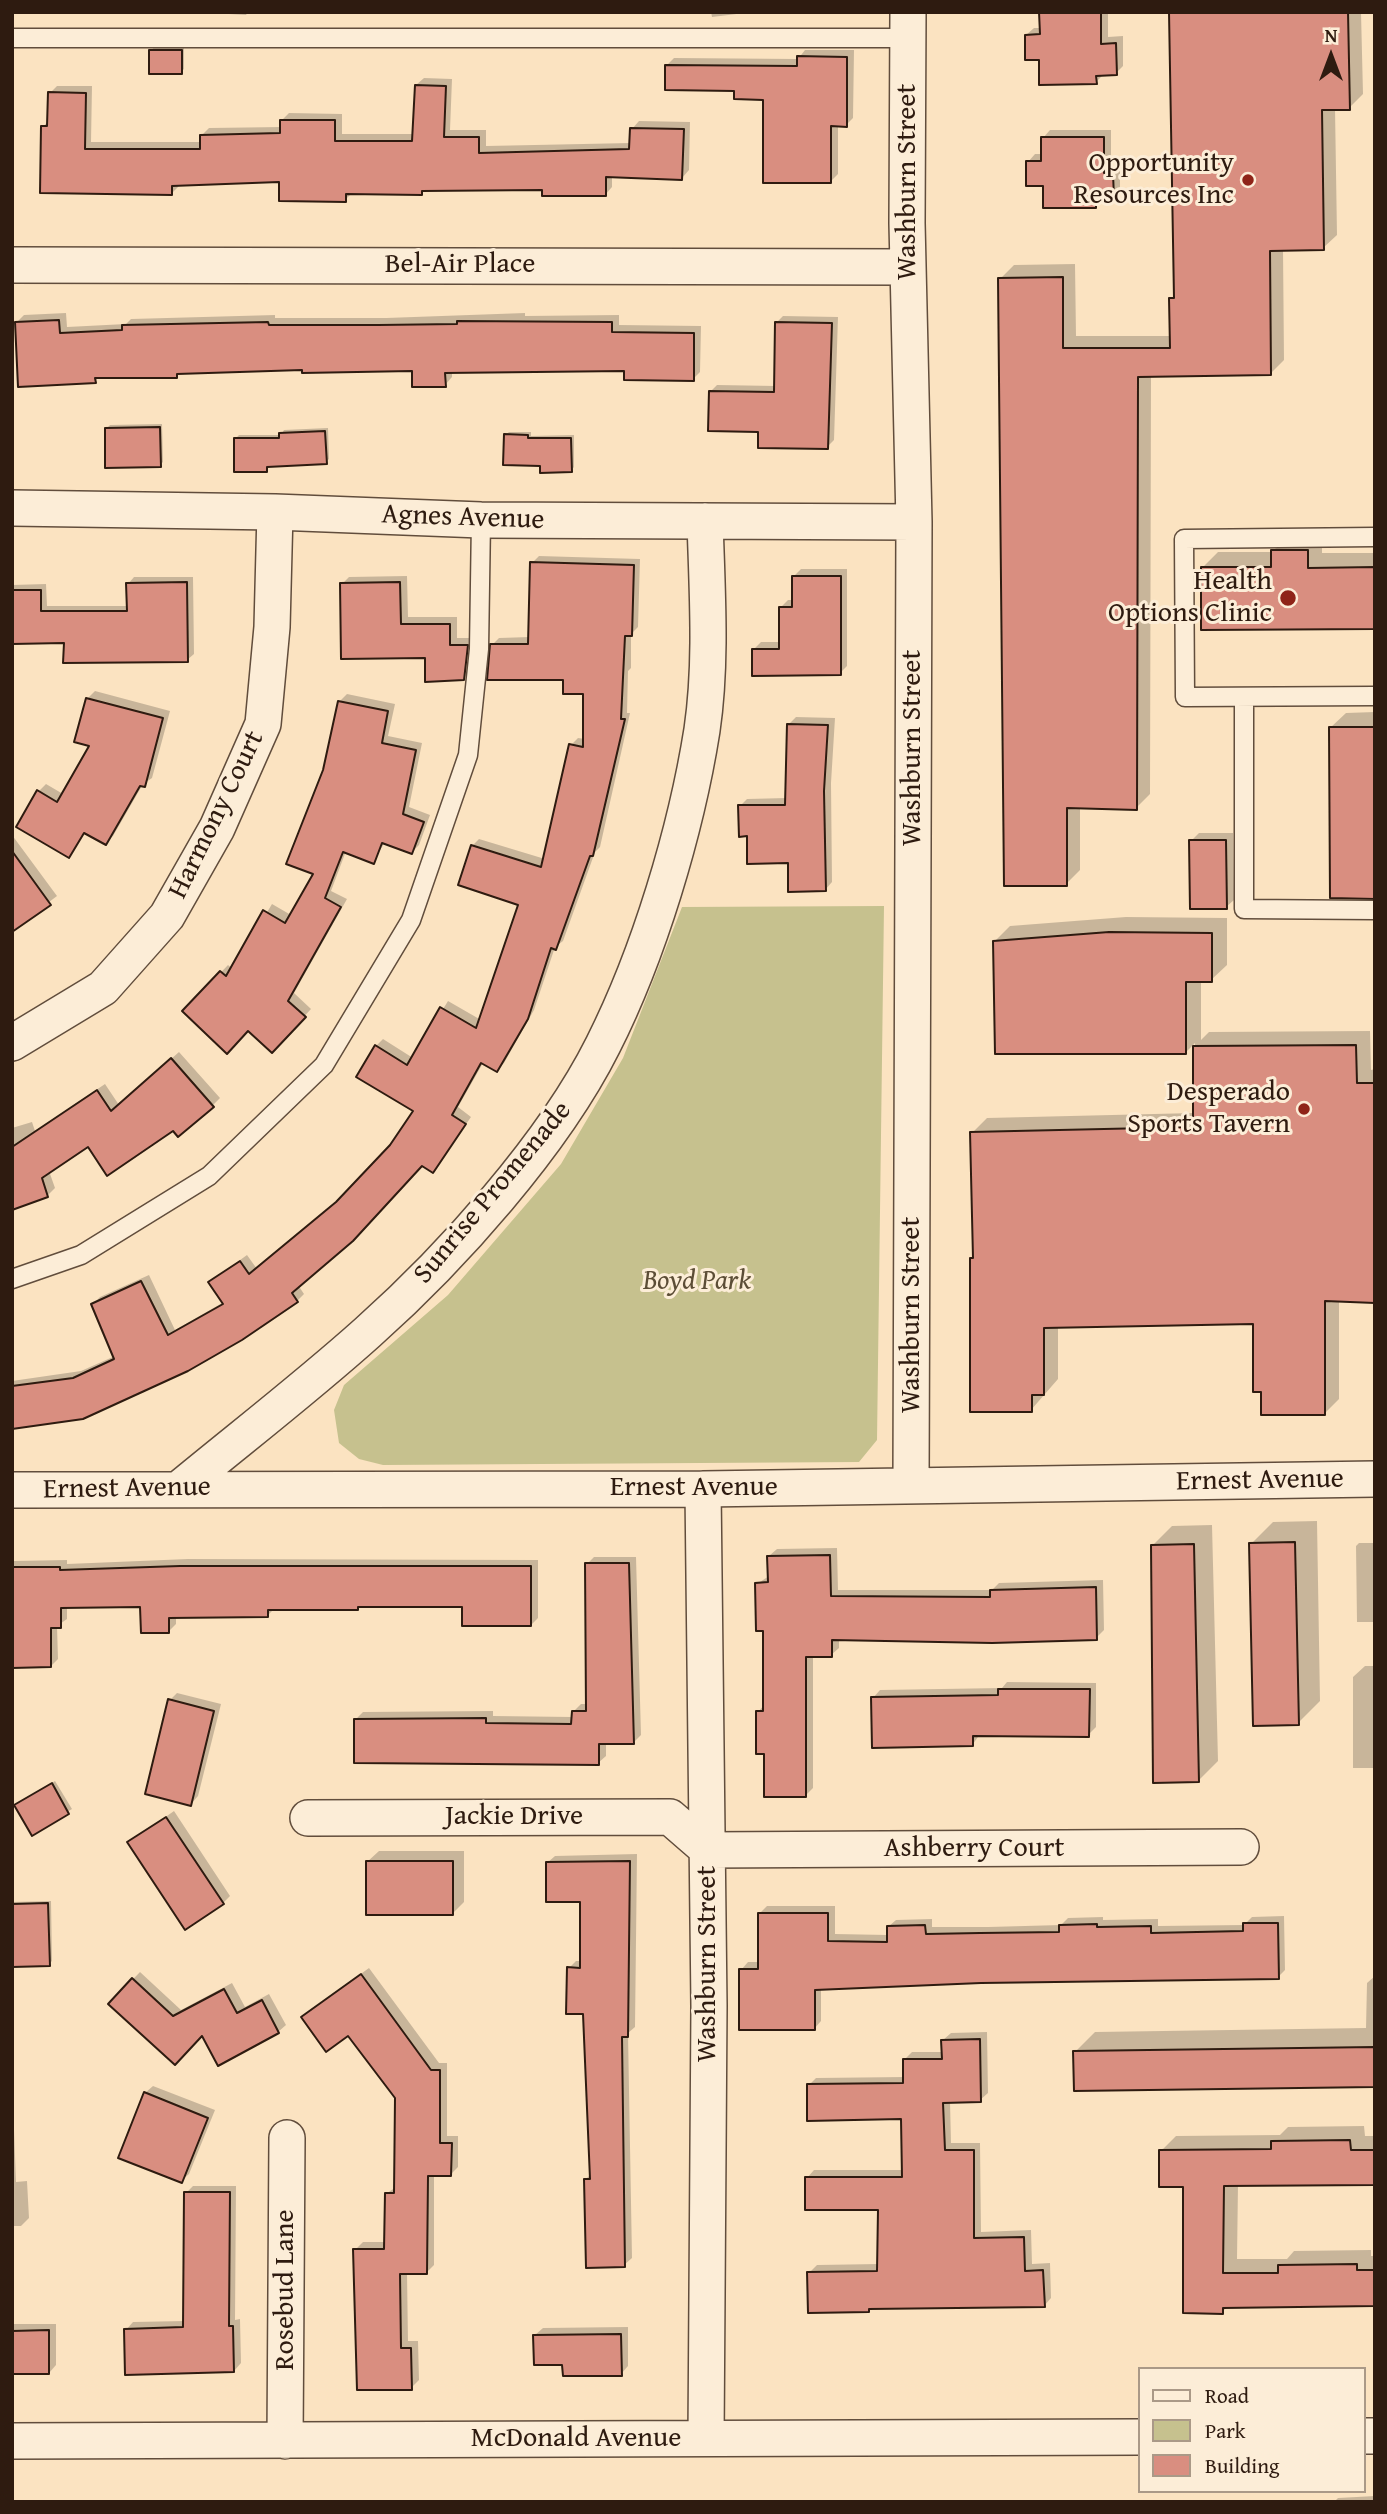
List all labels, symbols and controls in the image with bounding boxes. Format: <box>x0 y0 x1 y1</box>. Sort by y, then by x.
north arrow <box>1296 21 1366 91</box>
text: N <box>1325 21 1337 49</box>
street label: Washburn Street <box>891 84 925 280</box>
place label: Opportunity Resources Inc <box>1073 147 1234 213</box>
marker: Opportunity Resources Inc <box>1240 172 1256 188</box>
street label: Bel-Air Place <box>385 248 535 282</box>
street label: Agnes Avenue <box>381 498 545 538</box>
place label: Health Options Clinic <box>1108 565 1272 631</box>
marker: Health Options Clinic <box>1278 588 1298 608</box>
street label: Washburn Street <box>896 650 930 846</box>
street label: Harmony Court <box>162 726 272 904</box>
place label: Desperado Sports Tavern <box>1127 1076 1290 1142</box>
street label: Sunrise Promenade <box>407 1095 579 1291</box>
marker: Desperado Sports Tavern <box>1296 1101 1312 1117</box>
street label: Washburn Street <box>895 1217 929 1413</box>
park label: Boyd Park <box>643 1265 751 1299</box>
street label: Ernest Avenue <box>1176 1463 1344 1499</box>
street label: Ernest Avenue <box>43 1471 211 1507</box>
street label: Ernest Avenue <box>610 1471 778 1505</box>
street label: Jackie Drive <box>445 1800 583 1834</box>
street label: Ashberry Court <box>884 1832 1064 1866</box>
street label: Washburn Street <box>691 1866 725 2062</box>
street label: Rosebud Lane <box>269 2209 303 2371</box>
legend <box>1138 2367 1366 2493</box>
text: Road <box>1205 2380 1249 2411</box>
text: Park <box>1205 2415 1246 2446</box>
street label: McDonald Avenue <box>471 2422 681 2456</box>
text: Building <box>1205 2450 1279 2481</box>

